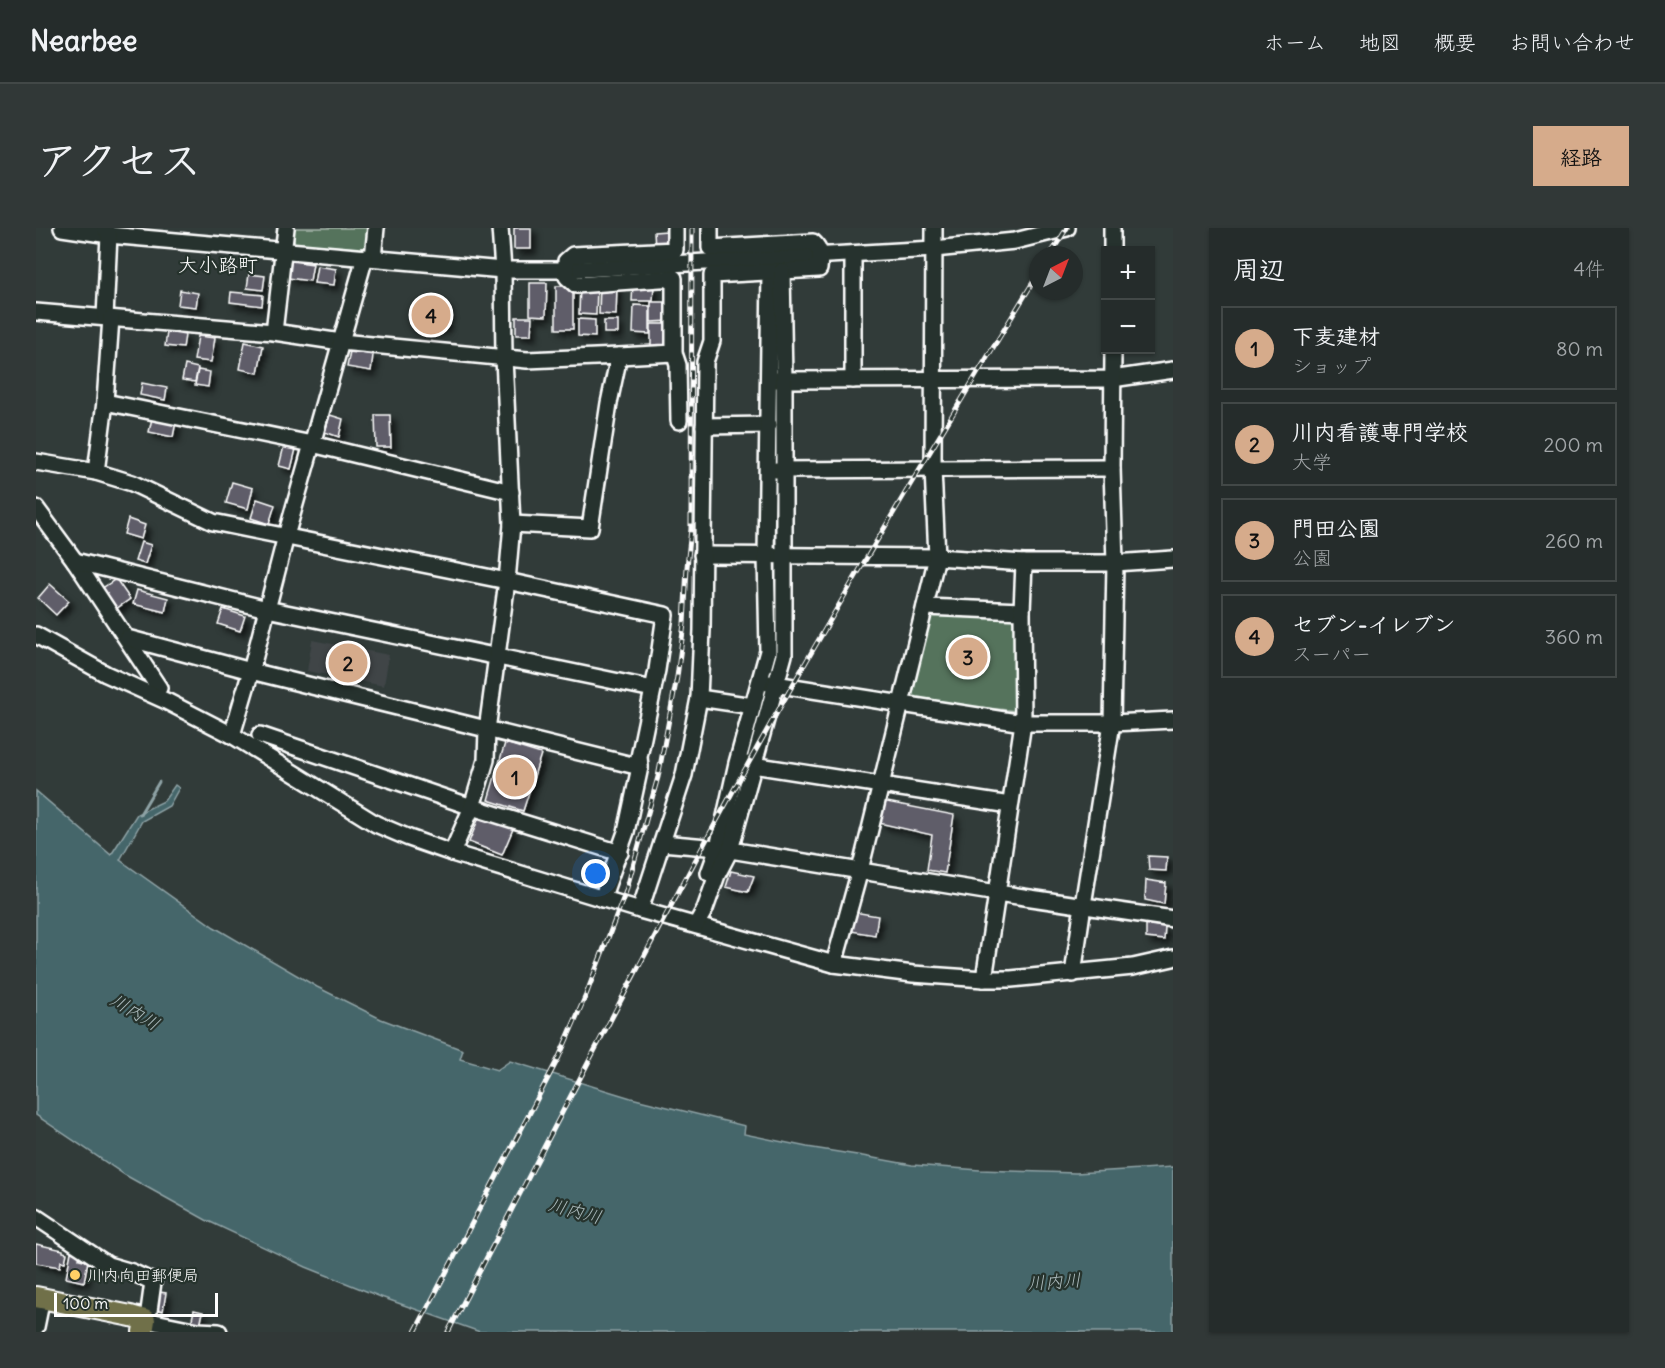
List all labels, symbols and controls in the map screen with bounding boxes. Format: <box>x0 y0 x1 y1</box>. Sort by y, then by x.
text: Nearbee <box>30 23 137 59</box>
text: ホーム <box>1264 29 1326 56</box>
text: 地図 <box>1359 29 1401 56</box>
text: 概要 <box>1434 29 1476 56</box>
text: お問い合わせ <box>1509 29 1635 56</box>
button: 経路 <box>1533 126 1629 186</box>
text: アクセス <box>36 134 201 186</box>
north arrow <box>1029 246 1083 300</box>
map controls <box>1101 246 1155 354</box>
button: + <box>1101 246 1155 300</box>
district label: 大小路町 <box>178 252 258 277</box>
text: 周辺 <box>1233 253 1285 286</box>
text: 4件 <box>1573 256 1605 281</box>
pin: 4 <box>412 292 450 338</box>
button: − <box>1101 300 1155 354</box>
text: 下麦建材 <box>1292 322 1380 350</box>
text: 1 <box>1251 336 1258 361</box>
text: 80 m <box>1556 336 1603 361</box>
text: ショップ <box>1292 353 1371 378</box>
text: 川内看護専門学校 <box>1292 418 1468 446</box>
text: 2 <box>1249 432 1260 457</box>
text: 200 m <box>1543 432 1603 457</box>
text: 大学 <box>1292 449 1332 474</box>
text: 門田公園 <box>1292 514 1380 542</box>
text: 3 <box>1249 528 1260 553</box>
text: 260 m <box>1545 528 1603 553</box>
text: 公園 <box>1292 545 1332 570</box>
text: セブン-イレブン <box>1292 610 1455 638</box>
text: 4 <box>1249 624 1260 649</box>
text: 360 m <box>1545 624 1603 649</box>
pin: 3 <box>948 634 988 680</box>
pin: 2 <box>328 640 368 686</box>
text: スーパー <box>1292 641 1371 666</box>
pin: 1 <box>496 754 534 800</box>
your location <box>581 859 610 888</box>
water label: 川内川 <box>106 988 164 1035</box>
water label: 川内川 <box>546 1192 604 1229</box>
place label: 川内向田郵便局 <box>87 1265 199 1285</box>
marker: 川内向田郵便局 <box>68 1268 82 1282</box>
water label: 川内川 <box>1026 1268 1082 1295</box>
scale bar <box>54 1290 218 1318</box>
text: 100 m <box>63 1293 108 1313</box>

